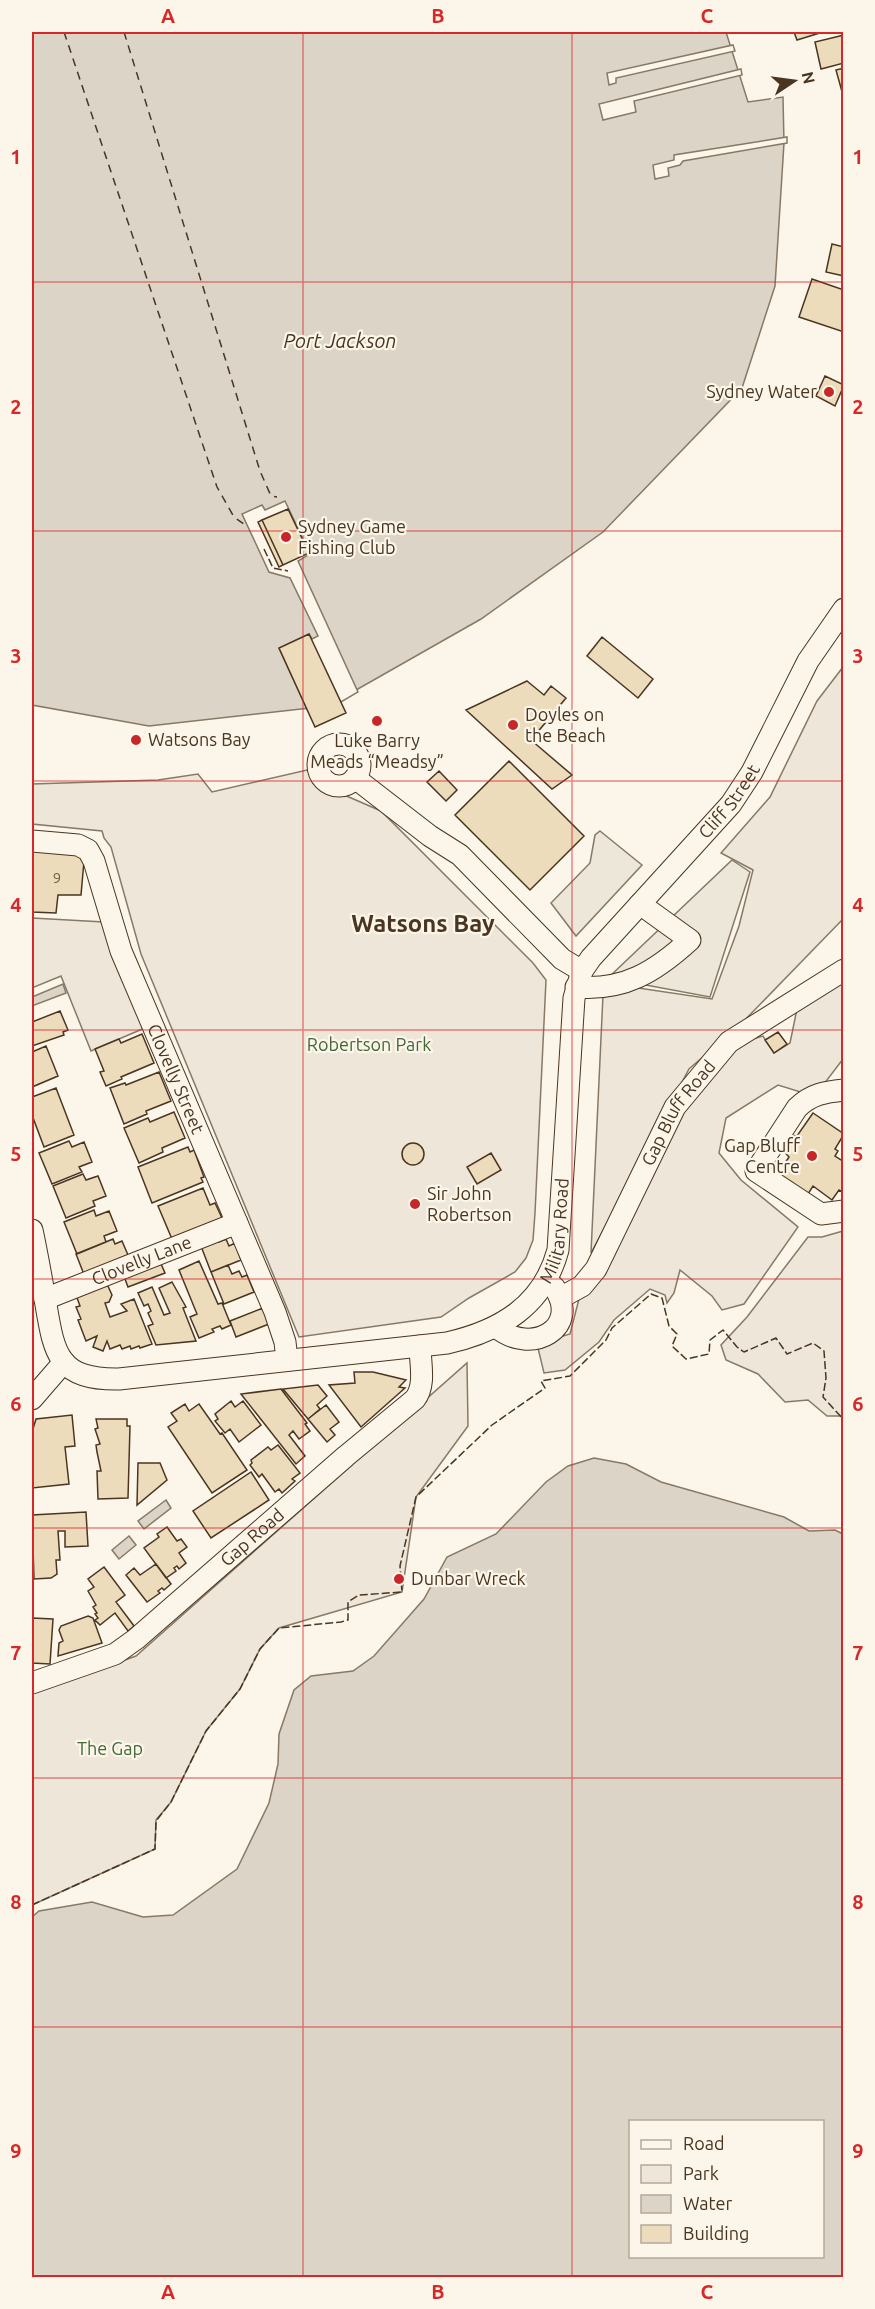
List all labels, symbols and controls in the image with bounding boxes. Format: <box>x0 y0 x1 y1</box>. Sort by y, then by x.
text: A <box>161 4 175 27</box>
text: B <box>431 4 445 27</box>
text: C <box>701 4 714 27</box>
north arrow <box>764 51 824 111</box>
text: N <box>799 70 819 85</box>
text: 1 <box>10 145 22 168</box>
text: 1 <box>852 145 864 168</box>
water label: Port Jackson <box>283 329 397 352</box>
place label: Sydney Water <box>706 381 817 401</box>
marker: Sydney Water <box>822 385 836 399</box>
text: 2 <box>10 395 22 418</box>
text: 2 <box>852 395 864 418</box>
place label: Sydney Game Fishing Club <box>298 516 406 557</box>
marker: Sydney Game Fishing Club <box>279 530 293 544</box>
text: 3 <box>10 644 22 667</box>
text: 3 <box>852 644 864 667</box>
place label: Doyles on the Beach <box>525 704 606 745</box>
marker: Luke Barry Meads “Meadsy” <box>370 714 384 728</box>
marker: Doyles on the Beach <box>506 718 520 732</box>
place label: Watsons Bay <box>148 729 251 749</box>
place label: Luke Barry Meads “Meadsy” <box>310 730 444 771</box>
marker: Watsons Bay <box>129 733 143 747</box>
street label: Cliff Street <box>694 761 763 842</box>
house number: 9 <box>53 869 61 886</box>
text: 4 <box>10 893 22 916</box>
text: 4 <box>852 893 864 916</box>
district label: Watsons Bay <box>351 910 495 937</box>
street label: Clovelly Street <box>144 1021 209 1137</box>
park label: Robertson Park <box>307 1034 431 1054</box>
street label: Gap Bluff Road <box>637 1056 719 1169</box>
place label: Gap Bluff Centre <box>724 1135 800 1176</box>
text: 5 <box>10 1142 22 1165</box>
text: 5 <box>852 1142 864 1165</box>
marker: Gap Bluff Centre <box>805 1149 819 1163</box>
street label: Military Road <box>535 1177 572 1286</box>
place label: Sir John Robertson <box>427 1183 512 1224</box>
marker: Sir John Robertson <box>408 1197 422 1211</box>
street label: Clovelly Lane <box>88 1231 194 1289</box>
text: 6 <box>10 1392 22 1415</box>
text: 6 <box>852 1392 864 1415</box>
street label: Gap Road <box>216 1504 287 1570</box>
place label: Dunbar Wreck <box>411 1568 526 1588</box>
marker: Dunbar Wreck <box>392 1572 406 1586</box>
text: 7 <box>10 1641 22 1664</box>
text: 7 <box>852 1641 864 1664</box>
park label: The Gap <box>77 1738 143 1758</box>
text: 8 <box>10 1890 22 1913</box>
text: 8 <box>852 1890 864 1913</box>
legend <box>629 2120 824 2258</box>
text: Road <box>683 2133 725 2153</box>
text: 9 <box>10 2139 22 2162</box>
text: 9 <box>852 2139 864 2162</box>
text: Park <box>683 2163 719 2183</box>
text: Water <box>683 2193 733 2213</box>
text: Building <box>683 2223 749 2243</box>
text: A <box>161 2280 175 2303</box>
text: B <box>431 2280 445 2303</box>
text: C <box>701 2280 714 2303</box>

